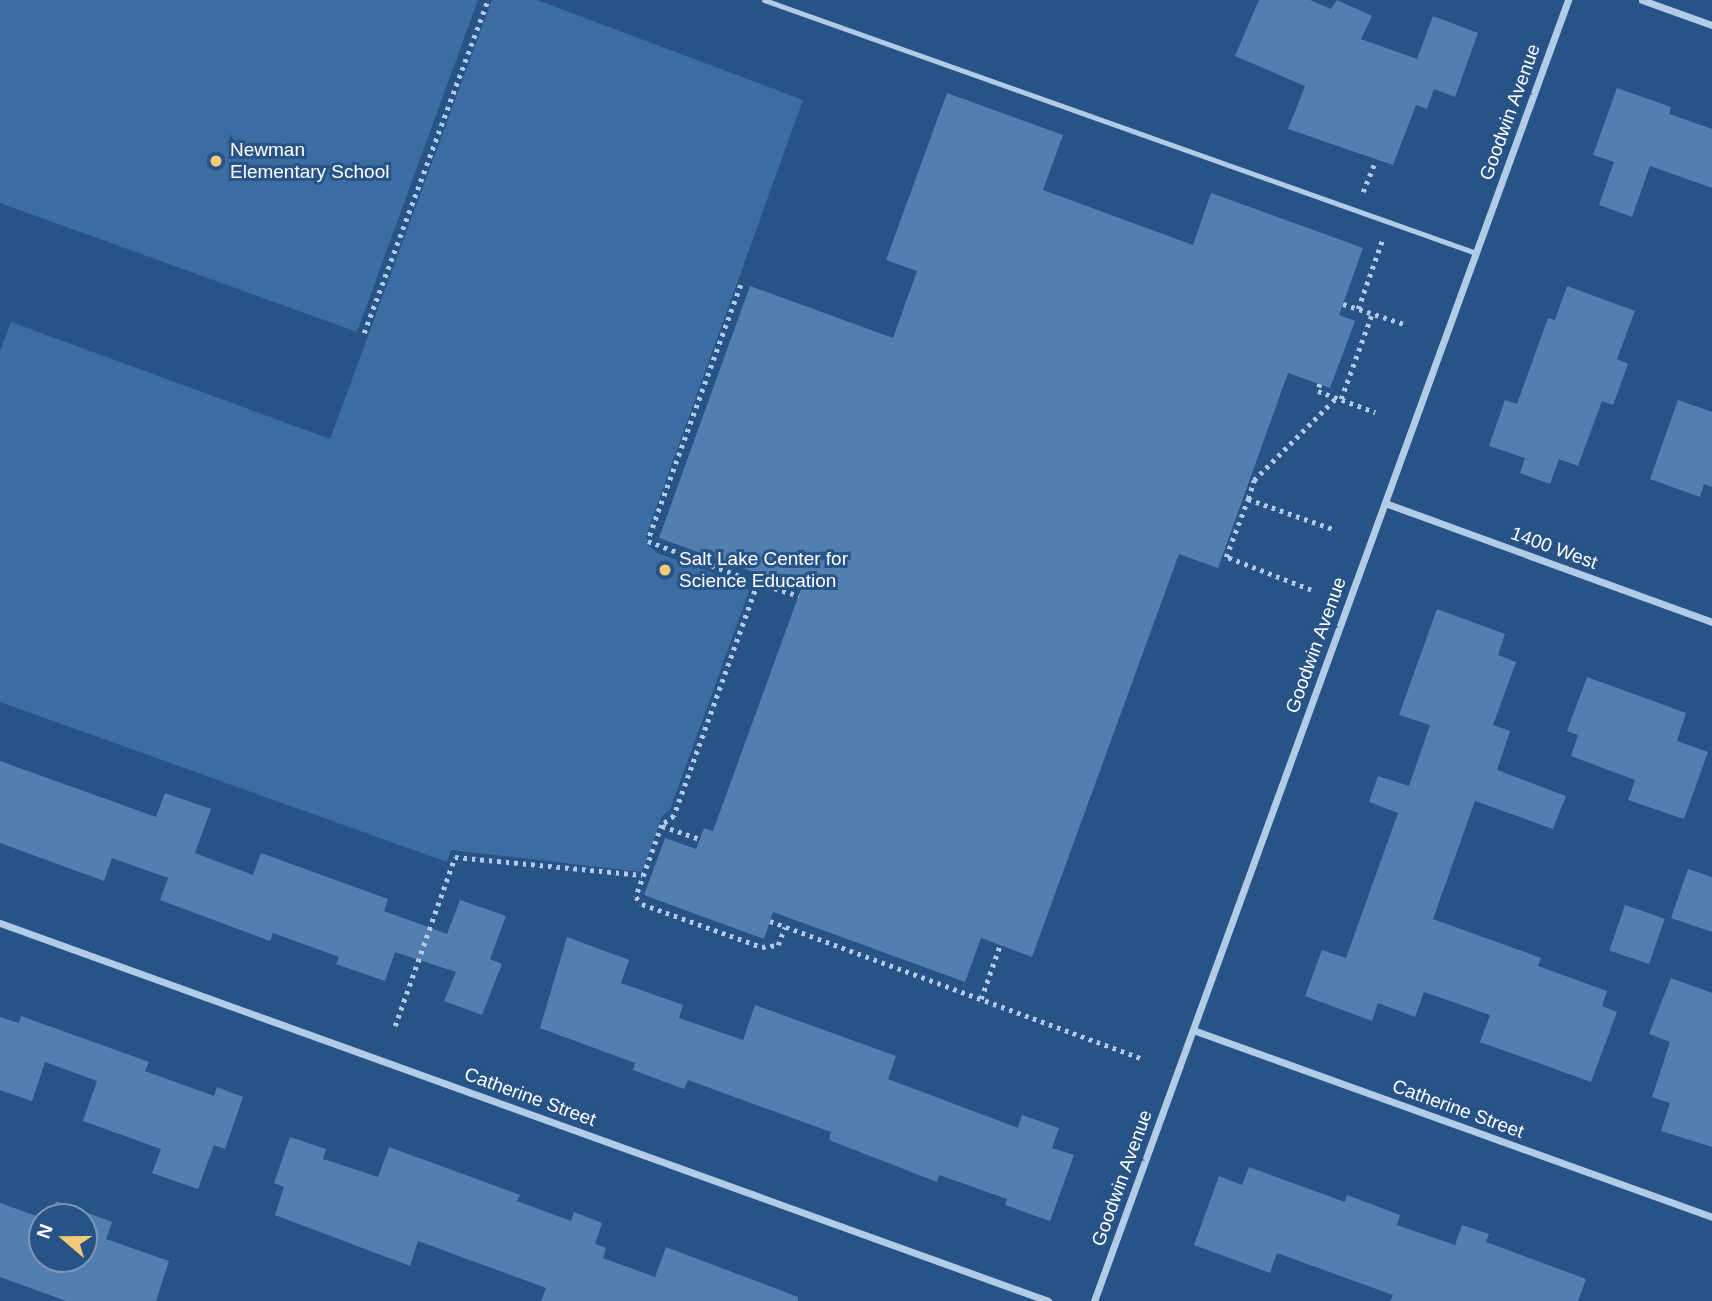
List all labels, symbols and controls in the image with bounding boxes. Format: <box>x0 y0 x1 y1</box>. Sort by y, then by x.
street label: Goodwin Avenue <box>1475 40 1545 184</box>
place label: Newman Elementary School <box>230 139 389 183</box>
marker: Newman Elementary School <box>208 153 224 169</box>
street label: 1400 West <box>1508 522 1600 574</box>
place label: Salt Lake Center for Science Education <box>679 548 848 592</box>
marker: Salt Lake Center for Science Education <box>657 562 673 578</box>
street label: Goodwin Avenue <box>1281 573 1351 717</box>
street label: Catherine Street <box>461 1063 599 1131</box>
street label: Catherine Street <box>1389 1075 1527 1143</box>
street label: Goodwin Avenue <box>1087 1106 1157 1250</box>
north arrow <box>28 1203 98 1273</box>
text: N <box>32 1221 57 1241</box>

